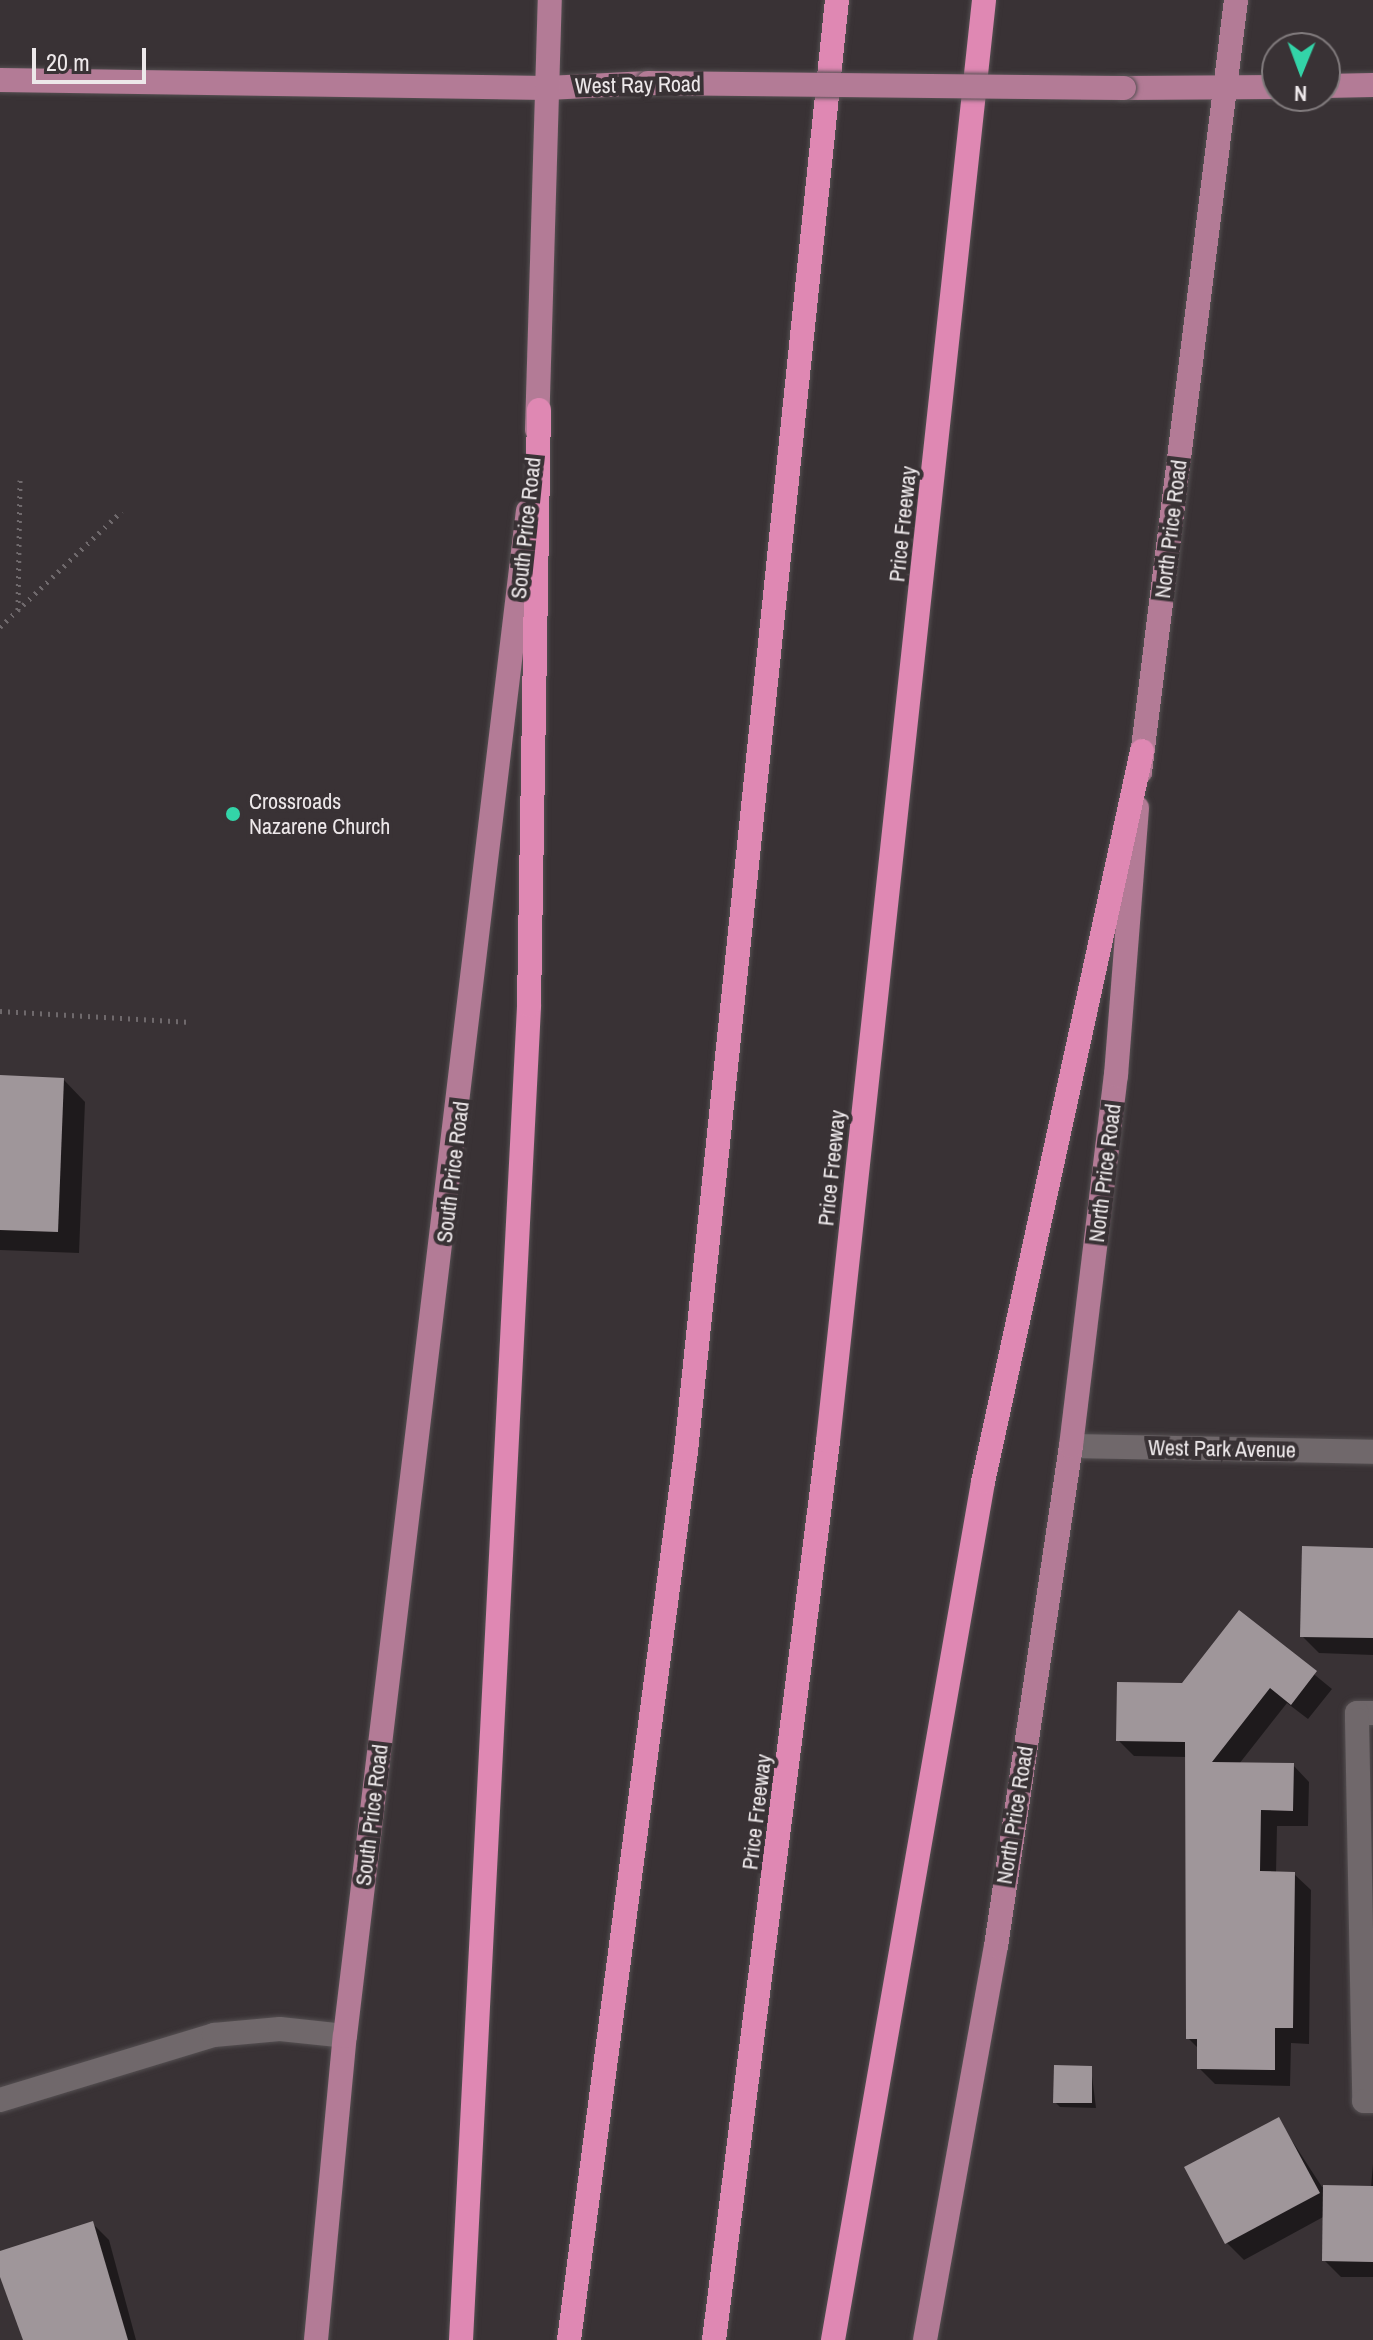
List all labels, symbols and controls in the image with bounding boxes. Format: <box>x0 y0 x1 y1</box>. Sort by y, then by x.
scale bar <box>36 32 150 82</box>
north arrow <box>1261 32 1341 112</box>
text: 20 m <box>46 46 90 78</box>
street label: West Ray Road <box>575 71 701 99</box>
text: N <box>1294 79 1307 109</box>
street label: South Price Road <box>505 456 547 600</box>
street label: North Price Road <box>1149 458 1193 600</box>
street label: Price Freeway <box>884 465 922 583</box>
place label: Crossroads Nazarene Church <box>249 788 390 840</box>
marker: Crossroads Nazarene Church <box>224 805 242 823</box>
street label: South Price Road <box>431 1100 475 1244</box>
street label: North Price Road <box>1083 1102 1127 1244</box>
street label: Price Freeway <box>813 1109 851 1227</box>
street label: West Park Avenue <box>1147 1435 1297 1463</box>
street label: South Price Road <box>350 1743 394 1887</box>
street label: North Price Road <box>991 1744 1039 1886</box>
street label: Price Freeway <box>737 1753 777 1871</box>

